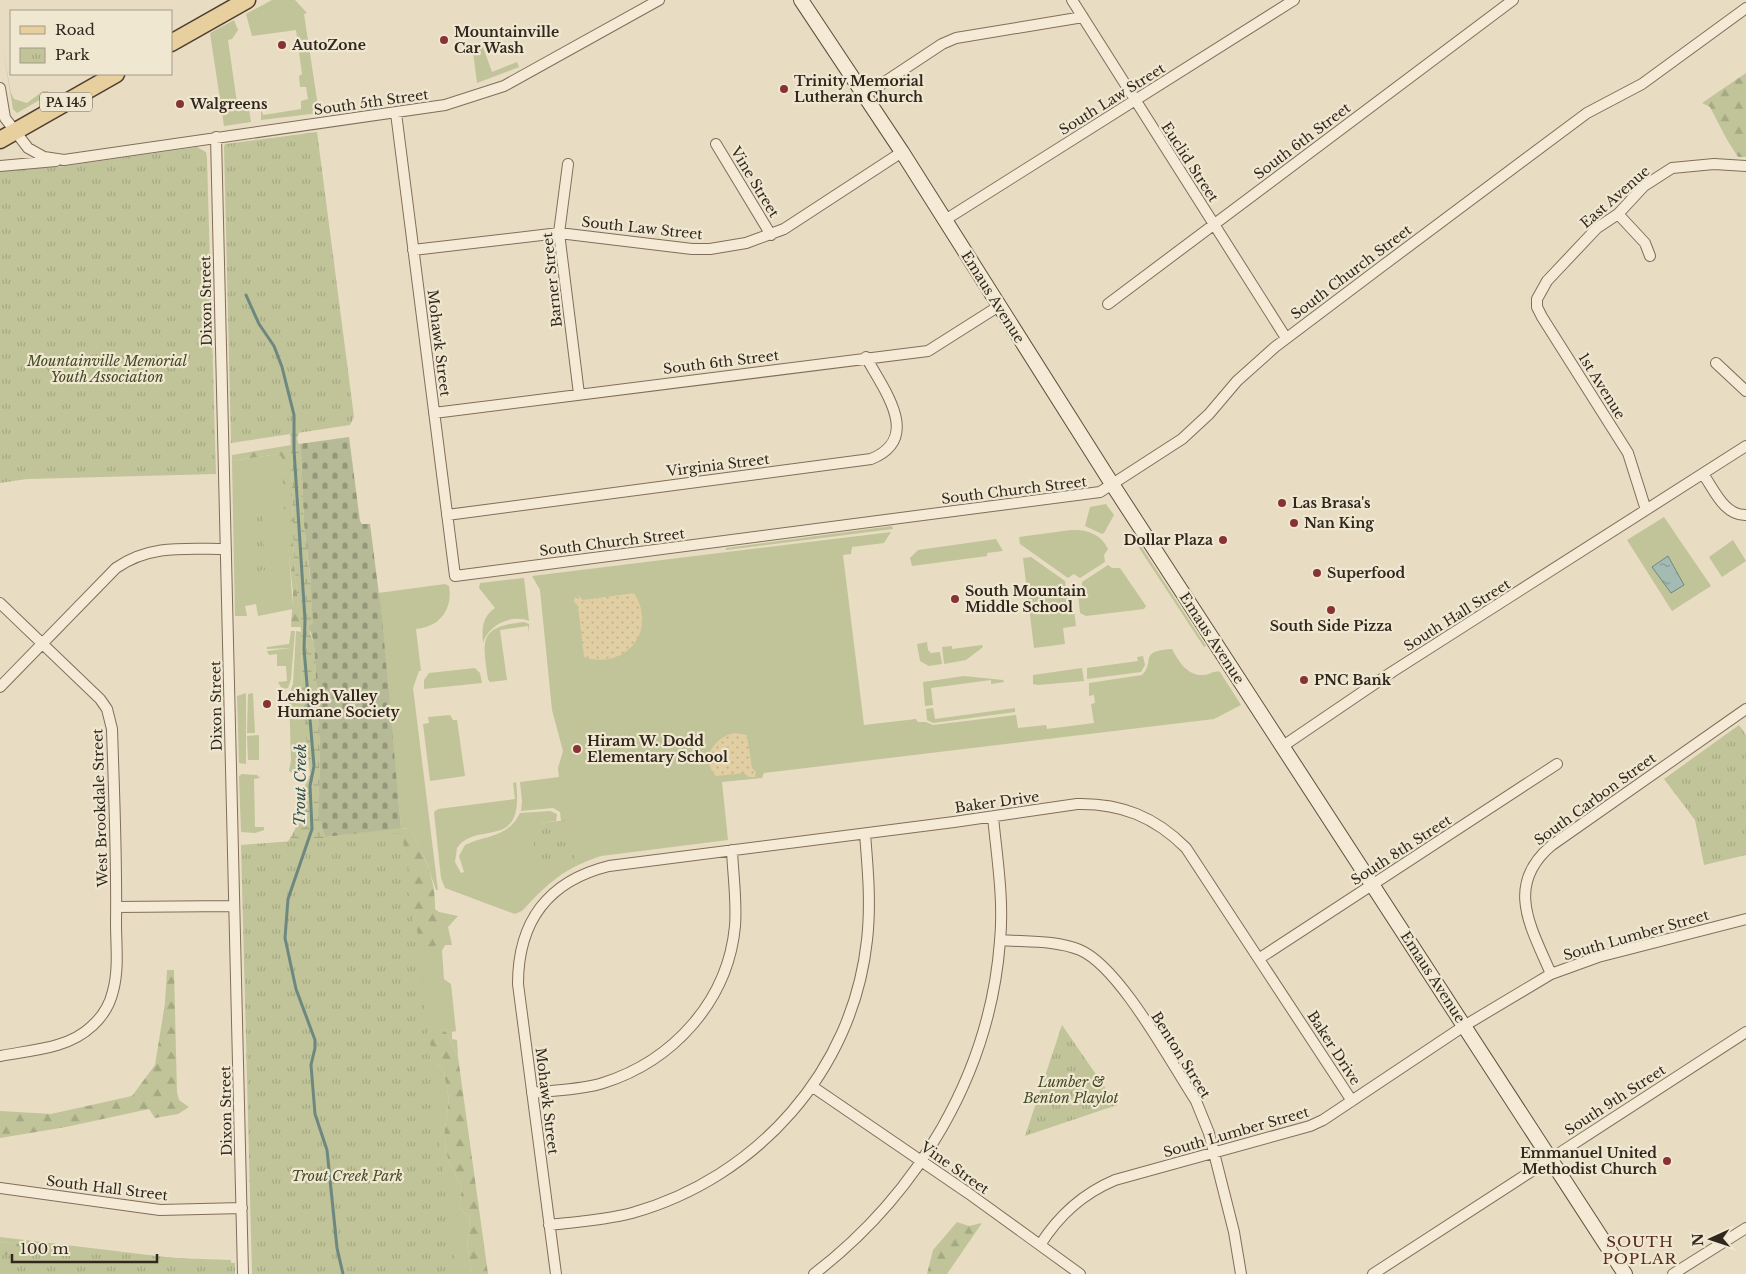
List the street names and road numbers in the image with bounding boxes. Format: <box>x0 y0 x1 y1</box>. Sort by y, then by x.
street label: South Law Street <box>1056 59 1169 139</box>
street label: South 5th Street <box>313 85 430 119</box>
road number: PA 145 <box>40 92 92 111</box>
street label: South 6th Street <box>1250 98 1355 183</box>
street label: Euclid Street <box>1157 119 1223 206</box>
street label: Vine Street <box>726 142 784 221</box>
street label: East Avenue <box>1577 162 1653 232</box>
street label: South Law Street <box>580 213 704 243</box>
street label: South Church Street <box>1287 220 1415 323</box>
street label: Barner Street <box>538 231 566 328</box>
street label: Emaus Avenue <box>957 248 1029 346</box>
street label: Dixon Street <box>196 255 216 346</box>
street label: Mohawk Street <box>424 289 455 398</box>
street label: South 6th Street <box>662 346 781 378</box>
street label: 1st Avenue <box>1575 350 1629 422</box>
street label: Virginia Street <box>664 450 771 480</box>
street label: South Church Street <box>940 472 1089 508</box>
street label: South Church Street <box>538 524 687 560</box>
street label: South Hall Street <box>1400 575 1514 655</box>
street label: Emaus Avenue <box>1176 589 1248 687</box>
street label: Dixon Street <box>206 660 226 751</box>
street label: West Brookdale Street <box>88 728 112 889</box>
street label: South Carbon Street <box>1531 748 1660 849</box>
street label: Baker Drive <box>954 787 1040 817</box>
street label: South 8th Street <box>1347 810 1455 889</box>
street label: South Lumber Street <box>1561 905 1712 964</box>
street label: Emaus Avenue <box>1397 928 1469 1026</box>
street label: Baker Drive <box>1303 1007 1365 1089</box>
street label: Benton Street <box>1147 1008 1215 1102</box>
street label: Mohawk Street <box>532 1047 563 1156</box>
street label: South 9th Street <box>1561 1060 1669 1139</box>
street label: Dixon Street <box>216 1065 236 1156</box>
street label: South Lumber Street <box>1161 1102 1312 1161</box>
street label: Vine Street <box>916 1137 993 1199</box>
street label: South Hall Street <box>45 1172 170 1204</box>

